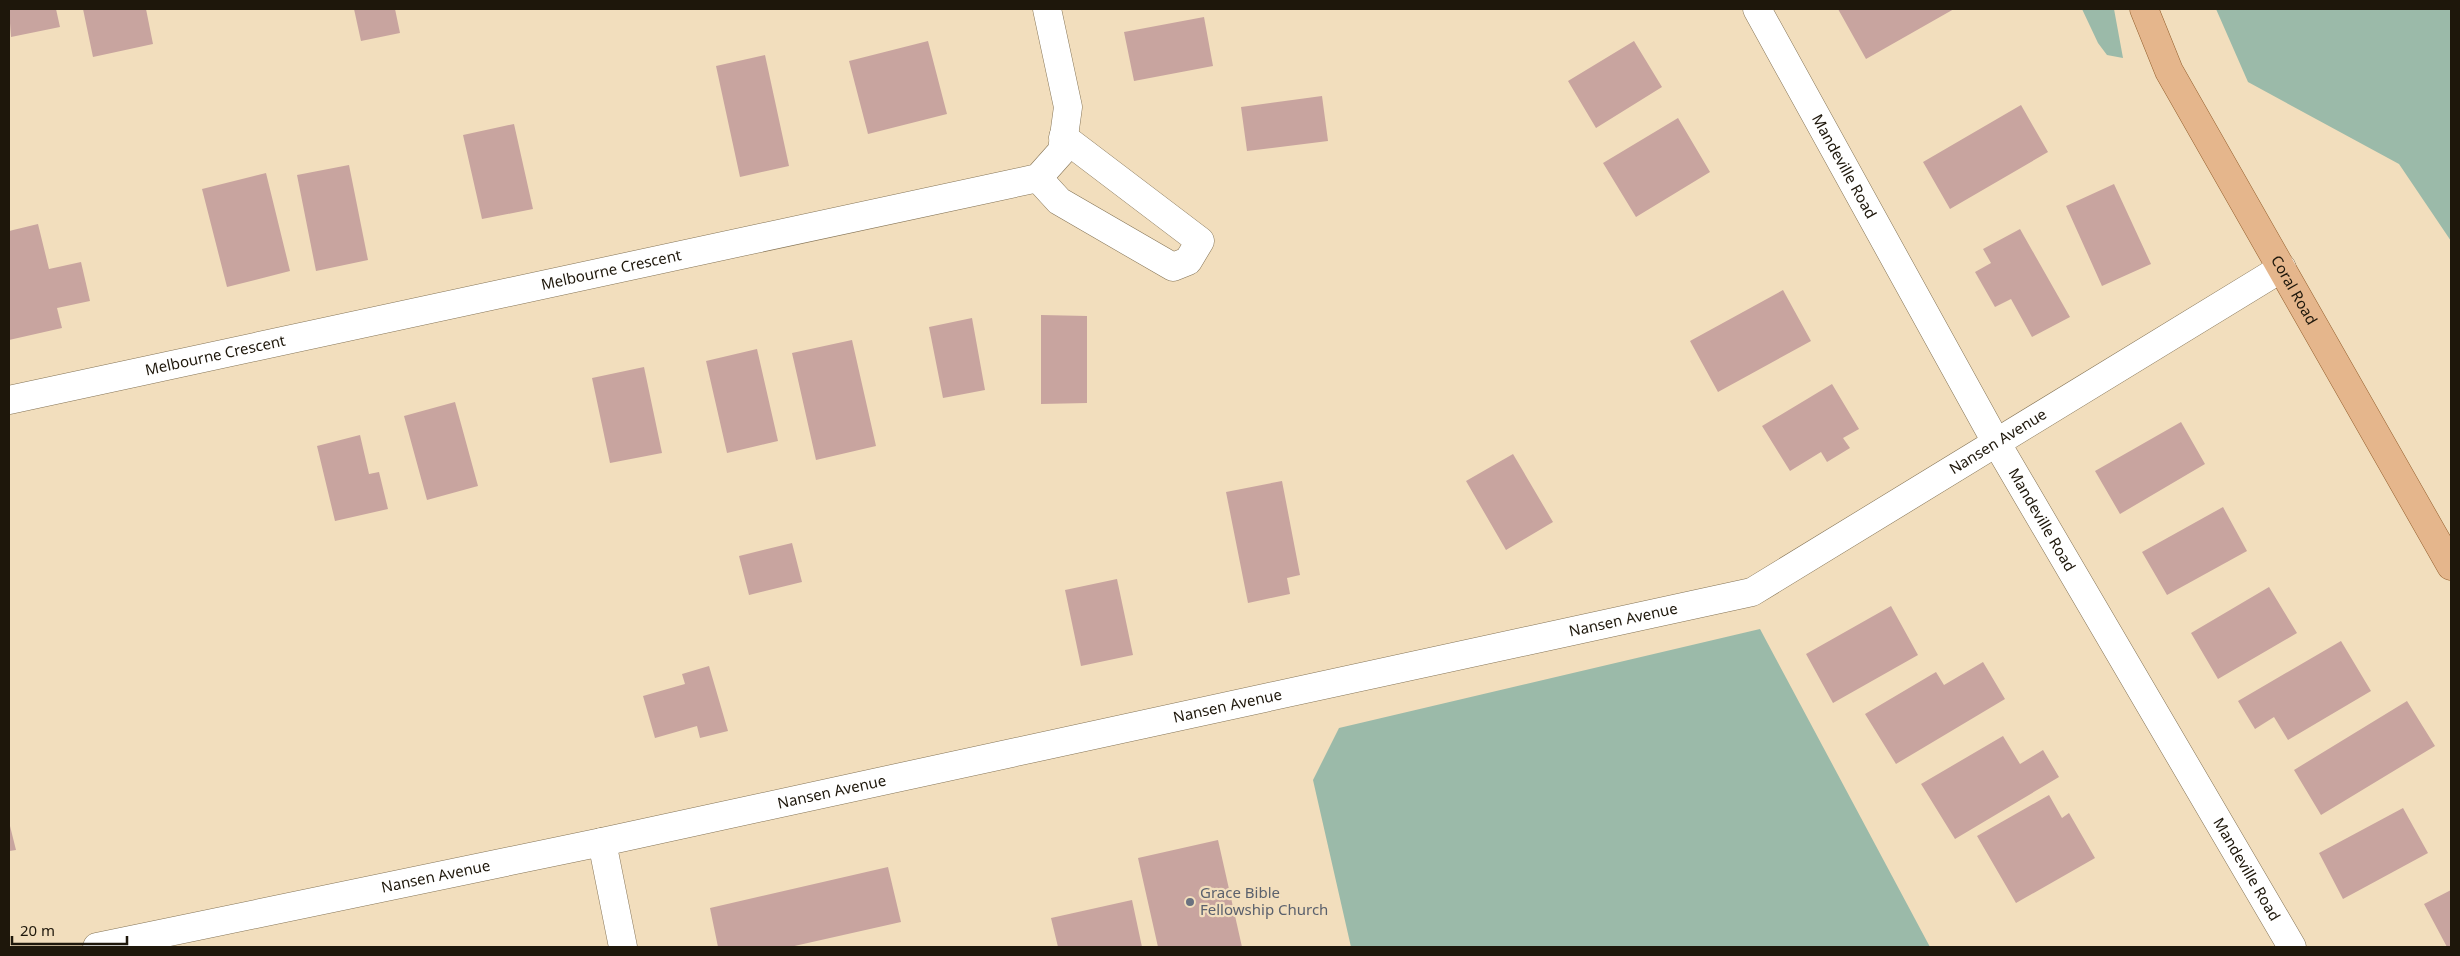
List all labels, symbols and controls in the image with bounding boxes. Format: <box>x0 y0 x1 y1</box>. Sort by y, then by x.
street label: Mandeville Road <box>1808 110 1882 222</box>
street label: Melbourne Crescent <box>539 244 683 294</box>
street label: Coral Road <box>2267 251 2322 328</box>
street label: Melbourne Crescent <box>143 330 288 379</box>
street label: Nansen Avenue <box>1945 403 2050 478</box>
street label: Mandeville Road <box>2005 464 2081 575</box>
street label: Nansen Avenue <box>1567 597 1679 641</box>
street label: Nansen Avenue <box>1171 683 1284 727</box>
street label: Nansen Avenue <box>775 770 888 813</box>
street label: Mandeville Road <box>2209 814 2285 924</box>
street label: Nansen Avenue <box>379 855 492 897</box>
place label: Grace Bible Fellowship Church <box>1200 882 1328 919</box>
marker: Grace Bible Fellowship Church <box>1184 896 1196 908</box>
scale bar <box>12 914 128 946</box>
text: 20 m <box>20 920 55 940</box>

